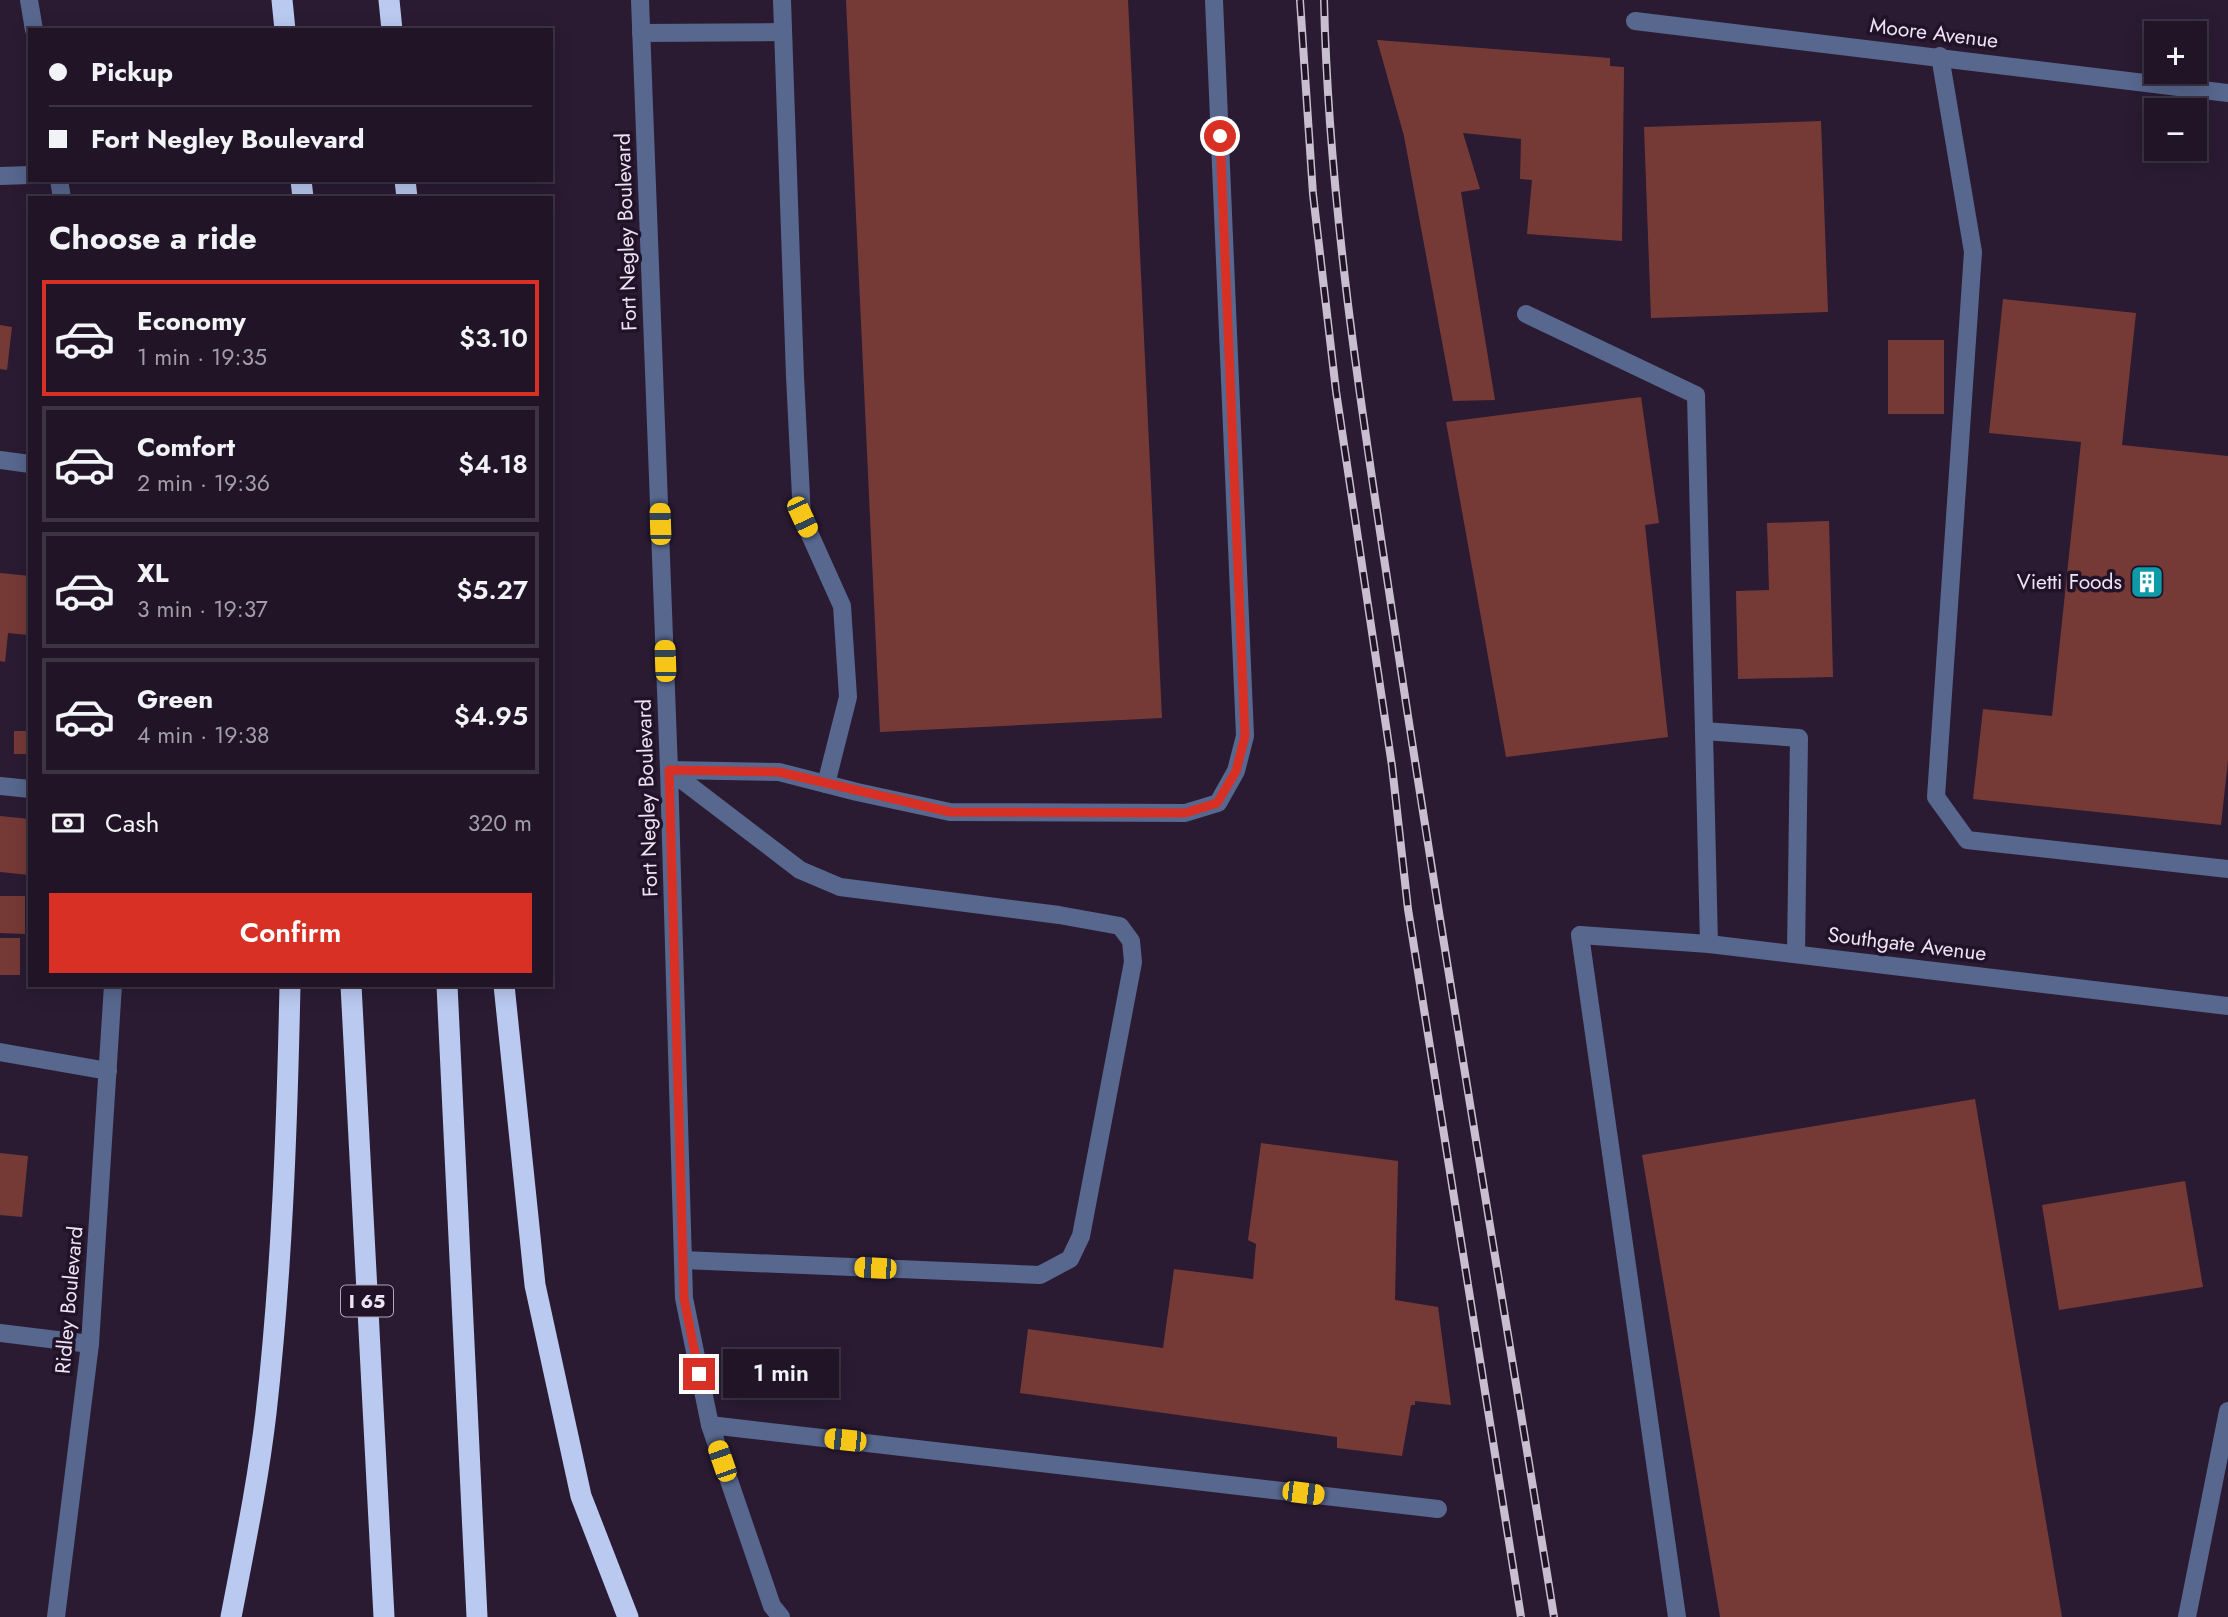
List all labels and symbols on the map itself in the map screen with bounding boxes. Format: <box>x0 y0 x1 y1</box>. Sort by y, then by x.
street label: Moore Avenue <box>1868 10 2000 56</box>
route start <box>1204 120 1236 152</box>
street label: Fort Negley Boulevard <box>608 133 644 331</box>
car <box>784 494 821 540</box>
car <box>649 503 672 545</box>
building icon: Vietti Foods <box>2128 563 2166 601</box>
place label: Vietti Foods <box>2017 567 2122 597</box>
car <box>654 640 677 682</box>
street label: Fort Negley Boulevard <box>629 699 665 897</box>
street label: Southgate Avenue <box>1826 919 1988 969</box>
street label: Ridley Boulevard <box>48 1225 90 1375</box>
car <box>854 1256 897 1280</box>
road number: I 65 <box>341 1286 393 1316</box>
callout: 1 min <box>724 1350 839 1398</box>
route end <box>683 1358 715 1390</box>
car <box>824 1427 867 1453</box>
car <box>706 1438 739 1484</box>
car <box>1281 1480 1326 1506</box>

